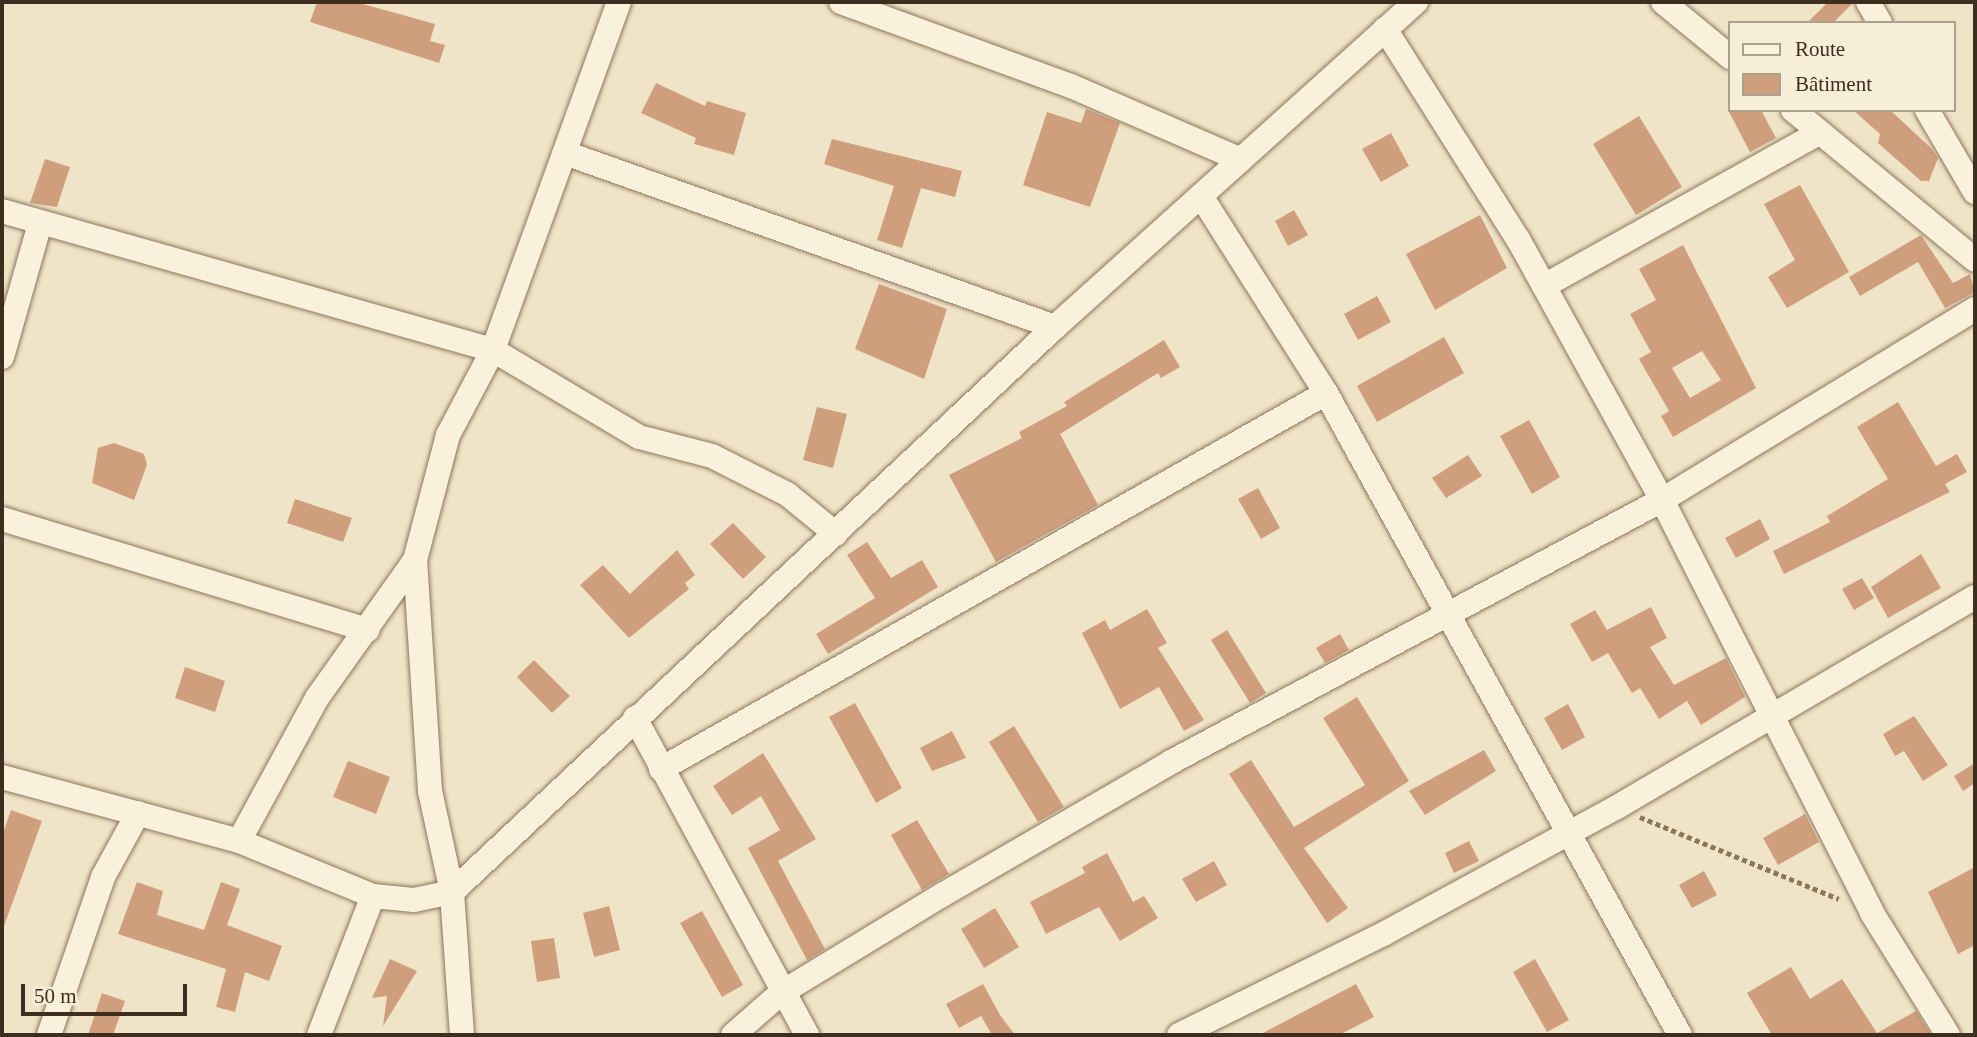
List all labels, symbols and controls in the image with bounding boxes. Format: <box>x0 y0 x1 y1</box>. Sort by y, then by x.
legend <box>1728 21 1956 112</box>
text: Route <box>1795 37 1845 61</box>
text: Bâtiment <box>1795 72 1872 96</box>
scale bar <box>24 970 191 1014</box>
text: 50 m <box>34 984 77 1008</box>

